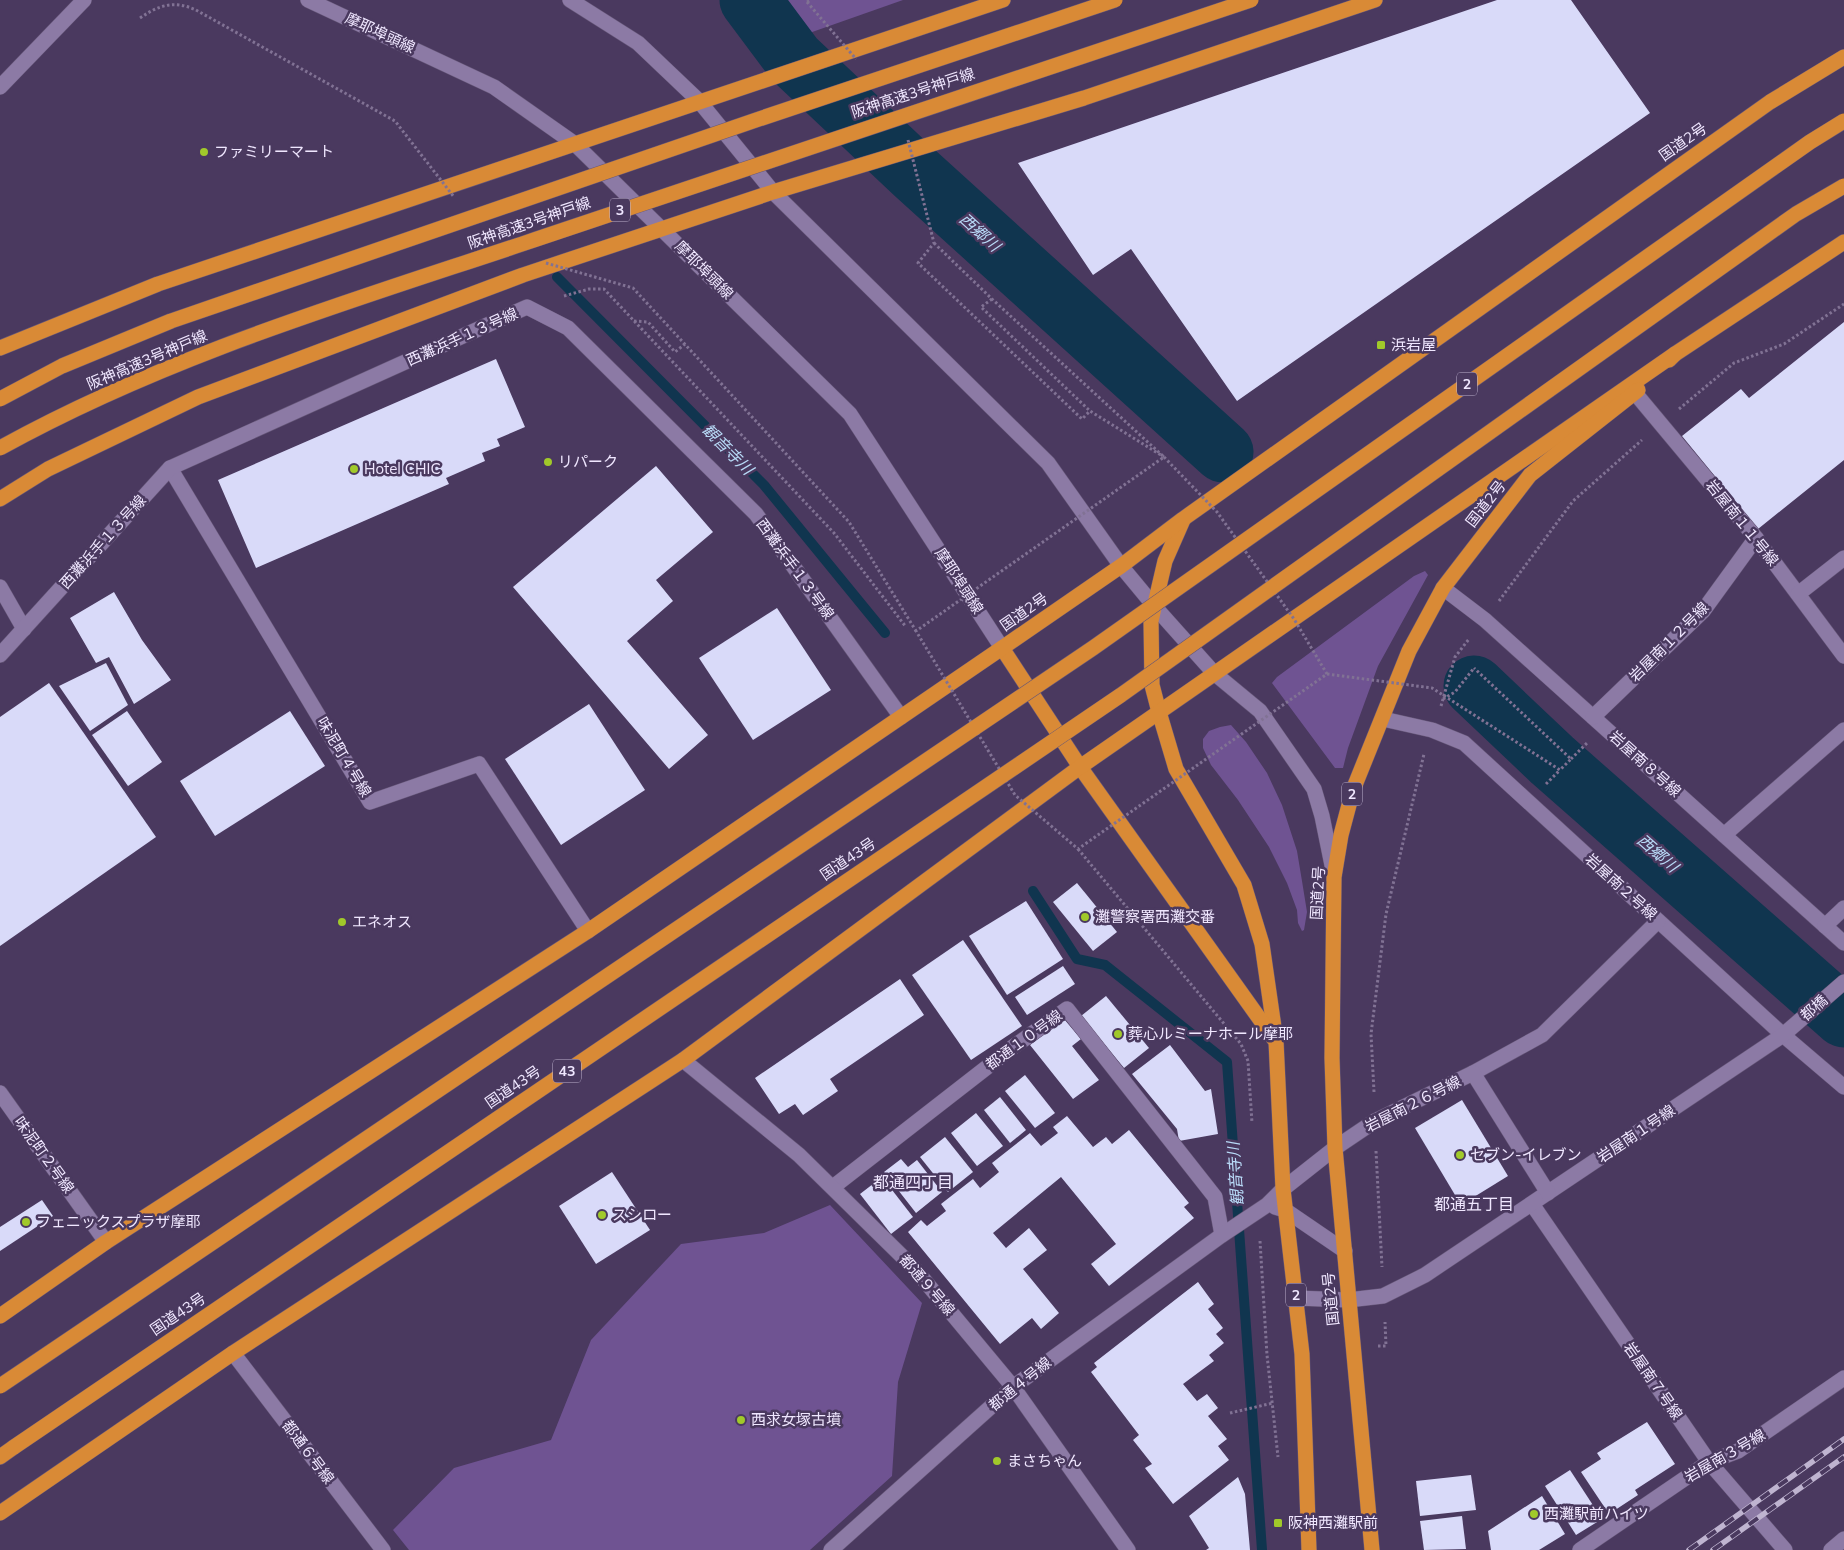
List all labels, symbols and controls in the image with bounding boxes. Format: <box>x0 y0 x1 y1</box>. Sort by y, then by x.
street label: 摩耶埠頭線 <box>342 8 418 57</box>
street label: 阪神高速3号神戸線 <box>849 64 977 121</box>
street label: 国道2号 <box>1655 118 1710 165</box>
place label: ファミリーマート <box>214 142 334 161</box>
marker: ファミリーマート <box>198 146 210 158</box>
street label: 阪神高速3号神戸線 <box>465 193 593 253</box>
road number: 3 <box>610 198 630 222</box>
water label: 西郷川 <box>955 209 1006 257</box>
street label: 摩耶埠頭線 <box>671 236 738 303</box>
street label: 西灘浜手１３号線 <box>403 303 520 370</box>
street label: 阪神高速3号神戸線 <box>84 326 210 393</box>
place label: 浜岩屋 <box>1391 335 1436 354</box>
marker: 浜岩屋 <box>1375 339 1387 351</box>
road number: 2 <box>1457 372 1477 396</box>
water label: 観音寺川 <box>698 419 759 480</box>
place label: リパーク <box>558 452 618 471</box>
marker: リパーク <box>542 456 554 468</box>
place label: Hotel CHIC <box>364 459 441 478</box>
marker: Hotel CHIC <box>348 463 360 475</box>
street label: 岩屋南１１号線 <box>1702 476 1783 569</box>
street label: 国道2号 <box>1461 477 1510 531</box>
street label: 西灘浜手１３号線 <box>55 491 150 593</box>
street label: 西灘浜手１３号線 <box>752 515 838 623</box>
street label: 摩耶埠頭線 <box>931 544 988 617</box>
street label: 国道2号 <box>996 588 1051 635</box>
street label: 岩屋南１２号線 <box>1625 598 1712 685</box>
street label: 味泥町４号線 <box>313 713 376 800</box>
street label: 岩屋南８号線 <box>1606 726 1685 801</box>
road number: 2 <box>1342 782 1362 806</box>
water label: 西郷川 <box>1633 830 1684 878</box>
street label: 国道43号 <box>816 833 879 884</box>
street label: 岩屋南２号線 <box>1582 849 1661 924</box>
street label: 国道2号 <box>1307 866 1328 920</box>
place label: 灘警察署西灘交番 <box>1095 907 1215 926</box>
marker: 灘警察署西灘交番 <box>1079 911 1091 923</box>
place label: エネオス <box>352 912 412 931</box>
marker: エネオス <box>336 916 348 928</box>
street label: 都橋 <box>1796 991 1831 1025</box>
street label: 都通１０号線 <box>982 1005 1066 1074</box>
place label: 葬心ルミーナホール摩耶 <box>1128 1024 1293 1043</box>
marker: 葬心ルミーナホール摩耶 <box>1112 1028 1124 1040</box>
road number: 43 <box>553 1060 581 1082</box>
street label: 国道43号 <box>481 1061 544 1112</box>
street label: 岩屋南２６号線 <box>1362 1071 1464 1136</box>
street label: 岩屋南１号線 <box>1593 1101 1678 1167</box>
street label: 味泥町２号線 <box>10 1113 79 1197</box>
water label: 観音寺川 <box>1223 1139 1247 1207</box>
place label: セブン-イレブン <box>1470 1145 1581 1164</box>
marker: セブン-イレブン <box>1454 1149 1466 1161</box>
district label: 都通四丁目 <box>873 1172 953 1192</box>
district label: 都通五丁目 <box>1434 1194 1514 1214</box>
place label: スシロー <box>612 1205 672 1224</box>
marker: スシロー <box>596 1209 608 1221</box>
place label: フェニックスプラザ摩耶 <box>36 1212 201 1231</box>
marker: フェニックスプラザ摩耶 <box>20 1216 32 1228</box>
street label: 都通９号線 <box>896 1250 959 1319</box>
street label: 国道2号 <box>1318 1271 1343 1327</box>
road number: 2 <box>1286 1284 1306 1306</box>
street label: 国道43号 <box>146 1288 209 1339</box>
street label: 岩屋南７号線 <box>1620 1338 1687 1423</box>
street label: 都通４号線 <box>985 1353 1055 1415</box>
place label: 西求女塚古墳 <box>751 1410 841 1429</box>
marker: 西求女塚古墳 <box>735 1414 747 1426</box>
street label: 都通６号線 <box>278 1416 339 1487</box>
street label: 岩屋南３号線 <box>1681 1425 1768 1486</box>
place label: まさちゃん <box>1007 1451 1082 1470</box>
marker: まさちゃん <box>991 1455 1003 1467</box>
place label: 西灘駅前ハイツ <box>1544 1504 1649 1523</box>
marker: 西灘駅前ハイツ <box>1528 1508 1540 1520</box>
place label: 阪神西灘駅前 <box>1288 1513 1378 1532</box>
marker: 阪神西灘駅前 <box>1272 1517 1284 1529</box>

